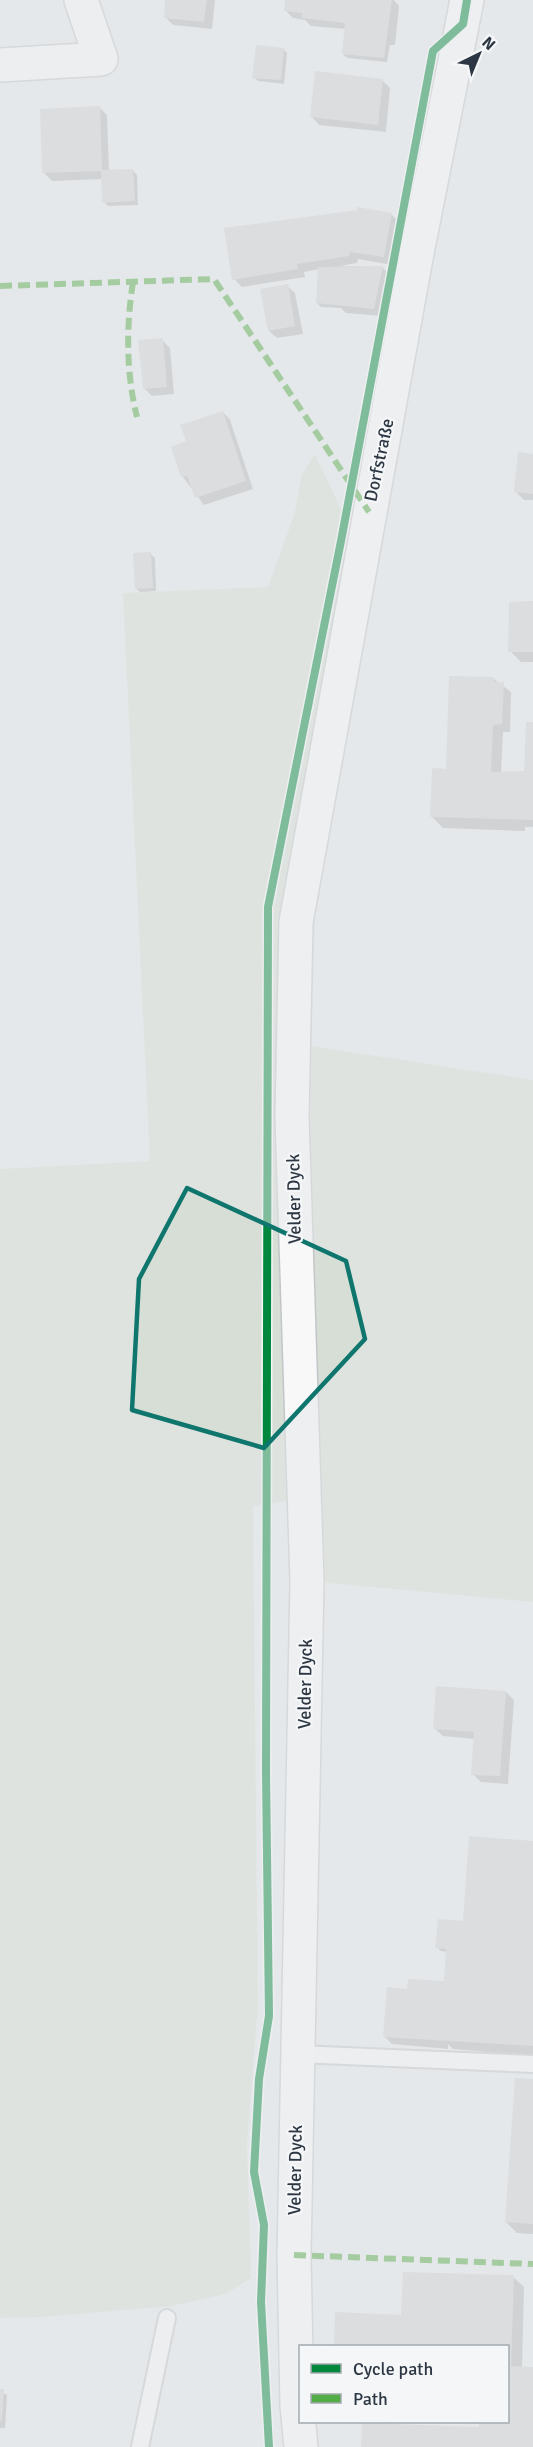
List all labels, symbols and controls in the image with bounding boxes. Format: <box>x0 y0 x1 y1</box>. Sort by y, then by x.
north arrow <box>449 24 509 84</box>
text: N <box>478 33 499 55</box>
street label: Dorfstraße <box>359 416 399 504</box>
street label: Velder Dyck <box>282 1154 306 1244</box>
street label: Velder Dyck <box>293 1639 317 1729</box>
street label: Velder Dyck <box>283 2125 307 2215</box>
legend <box>299 2345 509 2423</box>
text: Cycle path <box>353 2358 433 2380</box>
text: Path <box>353 2388 388 2410</box>

